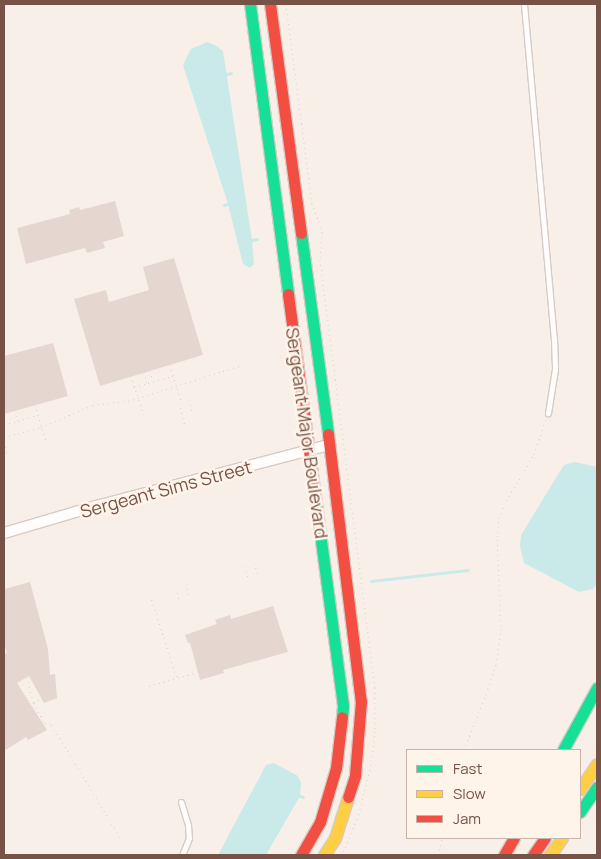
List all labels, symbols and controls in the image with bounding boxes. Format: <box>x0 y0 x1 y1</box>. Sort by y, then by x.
street label: Sergeant Major Boulevard <box>281 326 333 540</box>
street label: Sergeant Sims Street <box>78 456 254 522</box>
legend <box>406 749 581 839</box>
text: Fast <box>453 758 482 779</box>
text: Slow <box>453 783 486 804</box>
text: Jam <box>453 808 481 829</box>

